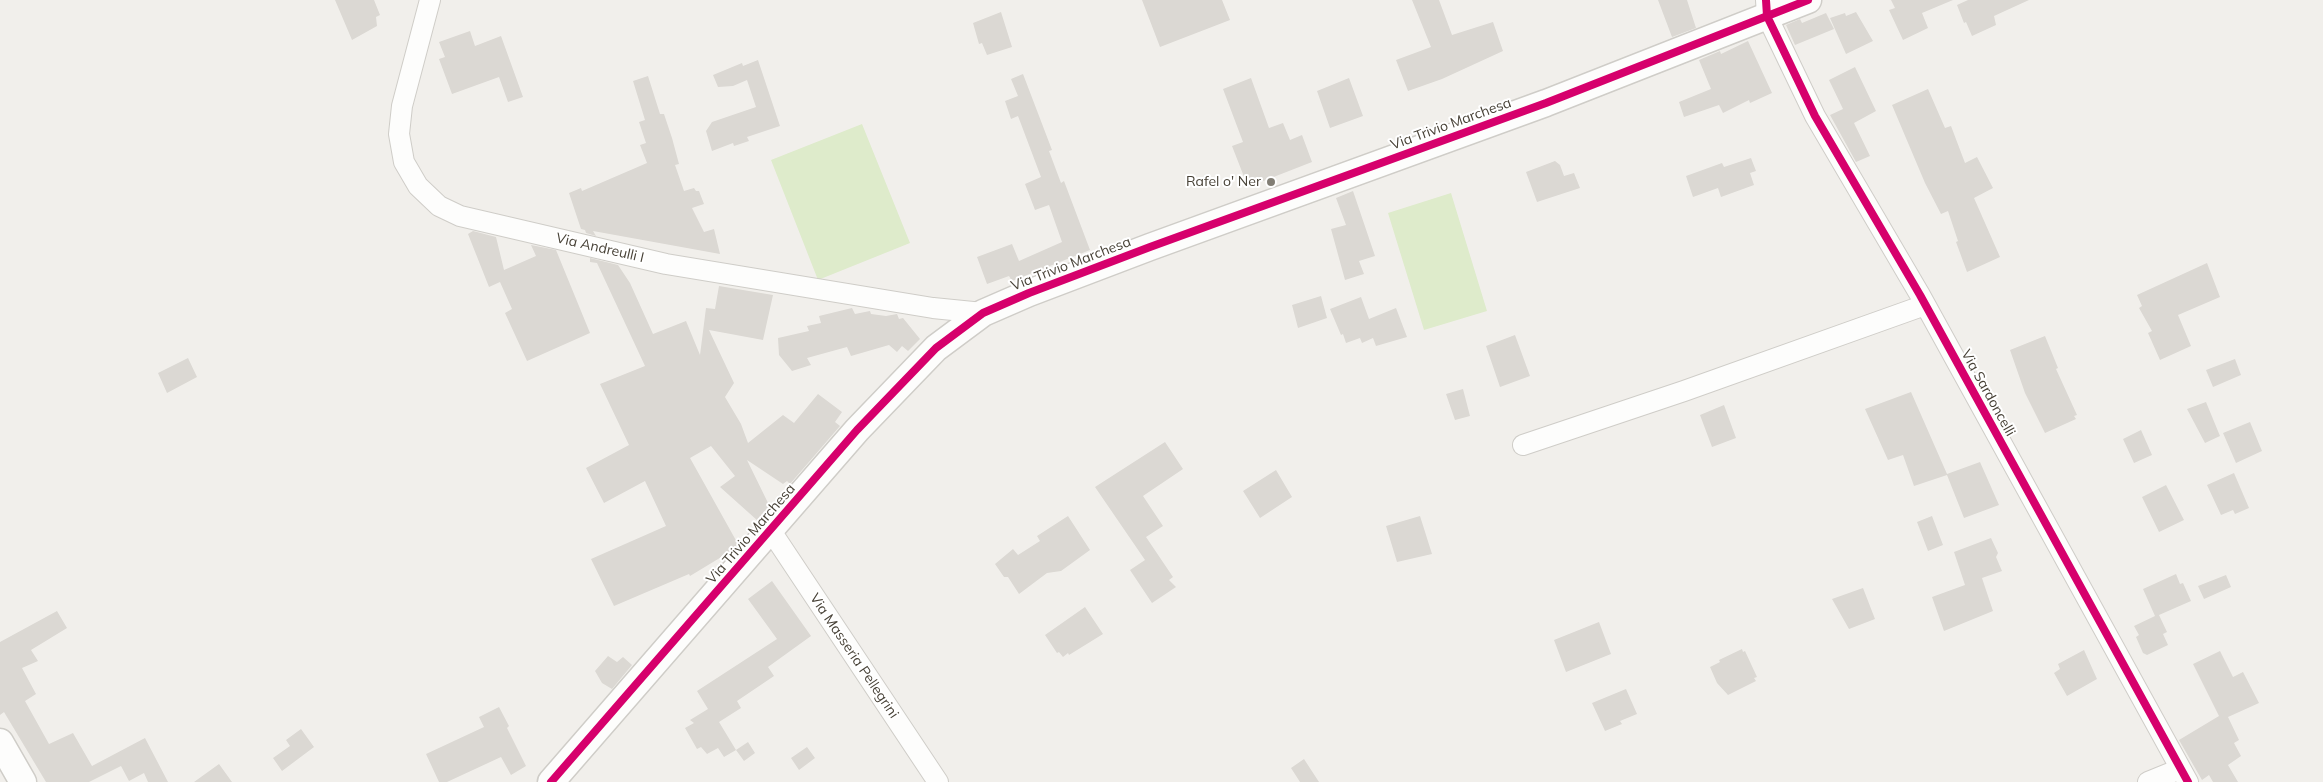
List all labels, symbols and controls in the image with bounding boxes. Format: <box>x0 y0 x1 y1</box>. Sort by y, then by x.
street label: Via Trivio Marchesa <box>1389 94 1513 154</box>
place label: Rafel o' Ner <box>1186 174 1261 190</box>
marker: Rafel o' Ner <box>1265 176 1277 188</box>
street label: Via Andreulli I <box>554 230 646 266</box>
street label: Via Trivio Marchesa <box>1009 233 1133 295</box>
street label: Via Sardoncelli <box>1957 347 2019 439</box>
street label: Via Trivio Marchesa <box>703 481 799 587</box>
street label: Via Masseria Pellegrini <box>806 591 902 721</box>

